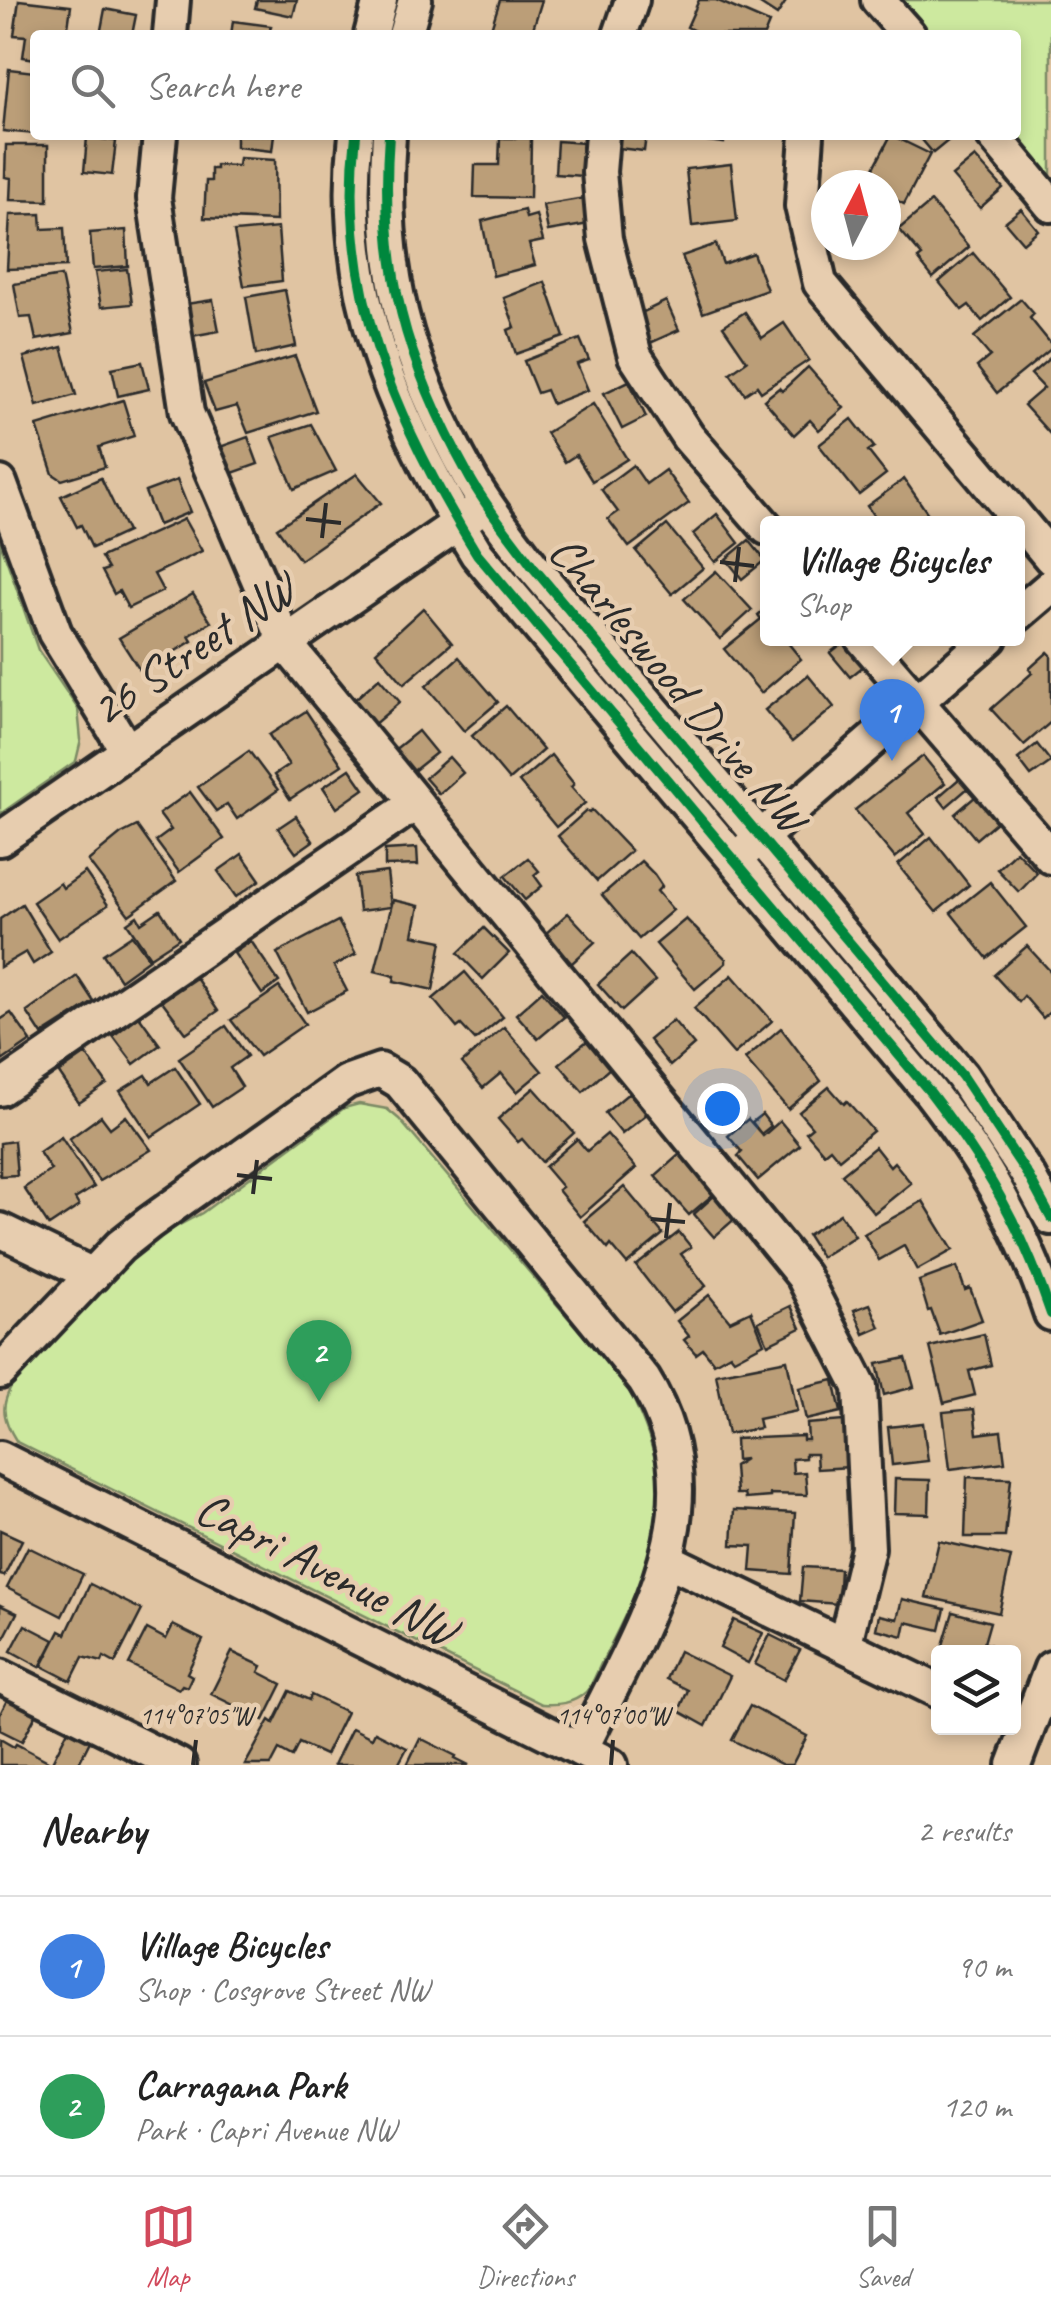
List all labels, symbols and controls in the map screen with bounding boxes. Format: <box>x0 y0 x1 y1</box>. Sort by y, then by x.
search box <box>30 30 1021 140</box>
icon: search <box>65 58 120 113</box>
text: Search here <box>145 62 300 109</box>
north arrow <box>811 170 901 260</box>
popup <box>760 516 1025 646</box>
street label: Charleswood Drive NW <box>536 522 824 849</box>
text: Village Bicycles <box>796 537 989 584</box>
street label: 26 Street NW <box>79 556 310 739</box>
text: Shop <box>796 584 851 625</box>
pin: 1 <box>860 678 924 761</box>
your location <box>697 1083 748 1134</box>
pin: 2 <box>286 1320 352 1402</box>
street label: Capri Avenue NW <box>186 1478 471 1662</box>
map controls <box>931 1645 1021 1735</box>
button: layers <box>931 1645 1021 1735</box>
text: 114°07'05"W <box>140 1700 256 1732</box>
text: 114°07'00"W <box>557 1700 673 1732</box>
text: Nearby <box>40 1804 146 1857</box>
text: 2 results <box>917 1810 1011 1851</box>
text: Village Bicycles <box>135 1922 328 1969</box>
text: 1 <box>65 1946 80 1987</box>
text: 90 m <box>957 1946 1011 1987</box>
text: Shop · Cosgrove Street NW <box>135 1969 430 2010</box>
text: Carragana Park <box>135 2062 346 2109</box>
text: 2 <box>65 2086 80 2127</box>
text: 120 m <box>942 2086 1011 2127</box>
text: Park · Capri Avenue NW <box>135 2109 397 2150</box>
tab: Map <box>141 2199 196 2294</box>
tab: Directions <box>477 2199 574 2294</box>
tab: Saved <box>855 2199 910 2294</box>

